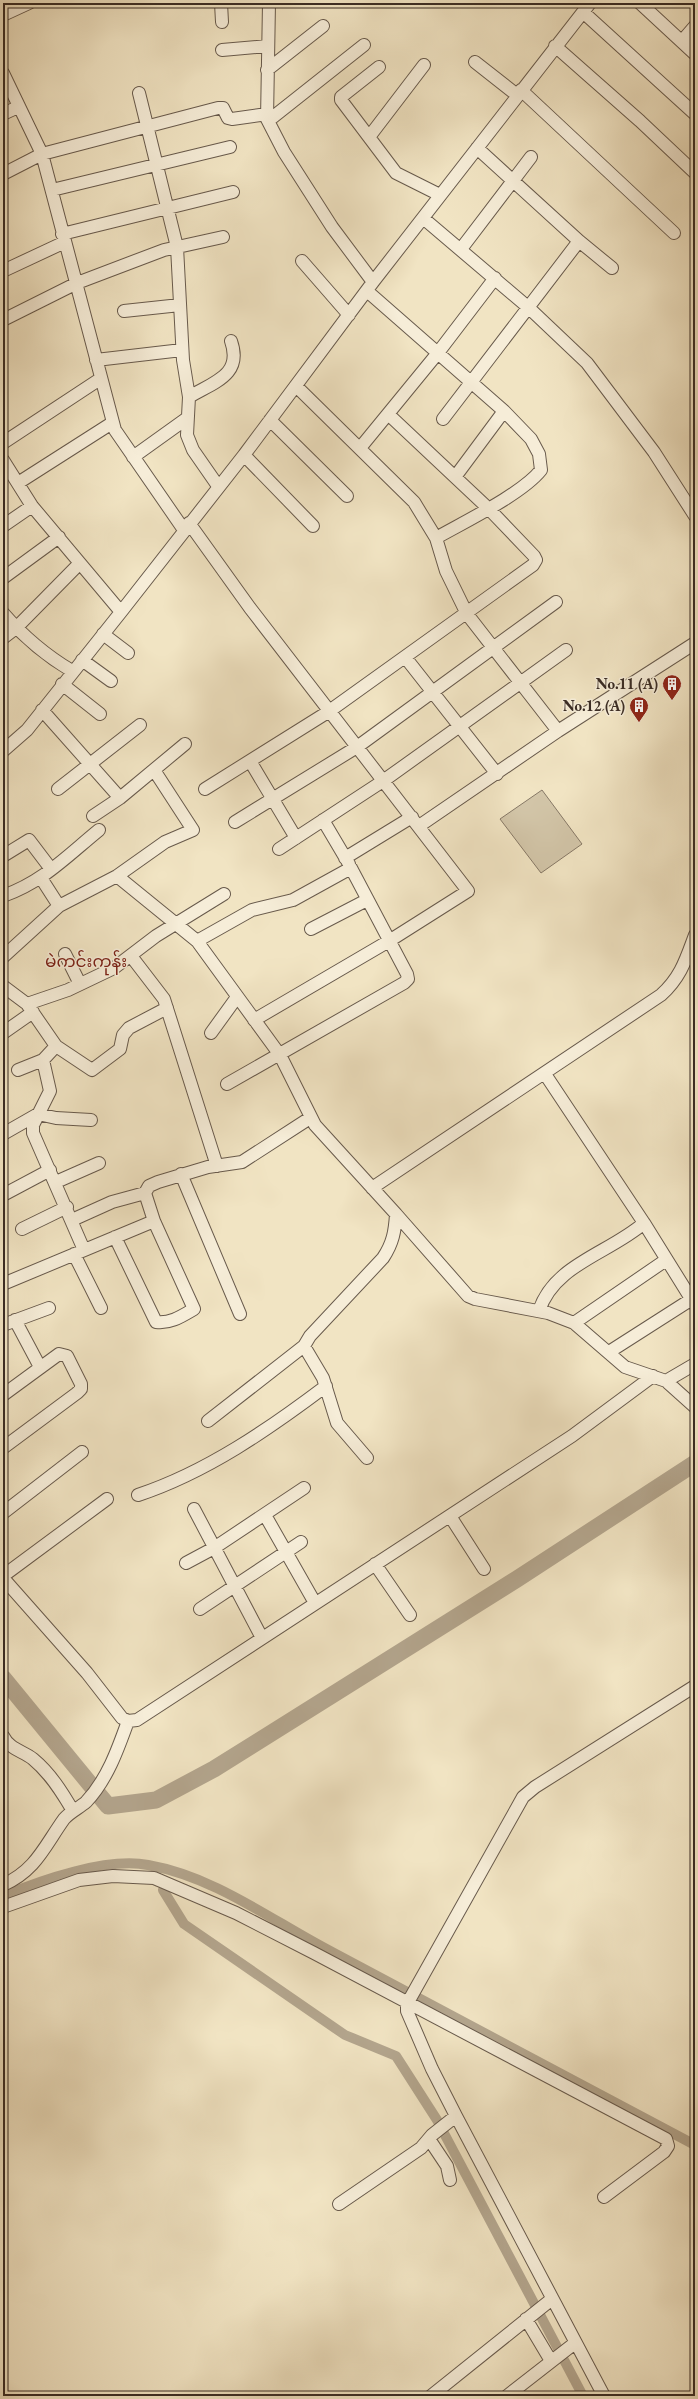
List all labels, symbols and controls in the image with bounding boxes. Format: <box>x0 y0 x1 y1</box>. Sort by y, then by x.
building icon: No.11 (A) <box>661 673 683 701</box>
place label: No.11 (A) <box>596 674 658 693</box>
building icon: No.12 (A) <box>628 695 650 723</box>
place label: No.12 (A) <box>563 696 625 715</box>
district label: မဲကင်းကုန်း <box>45 950 127 976</box>

